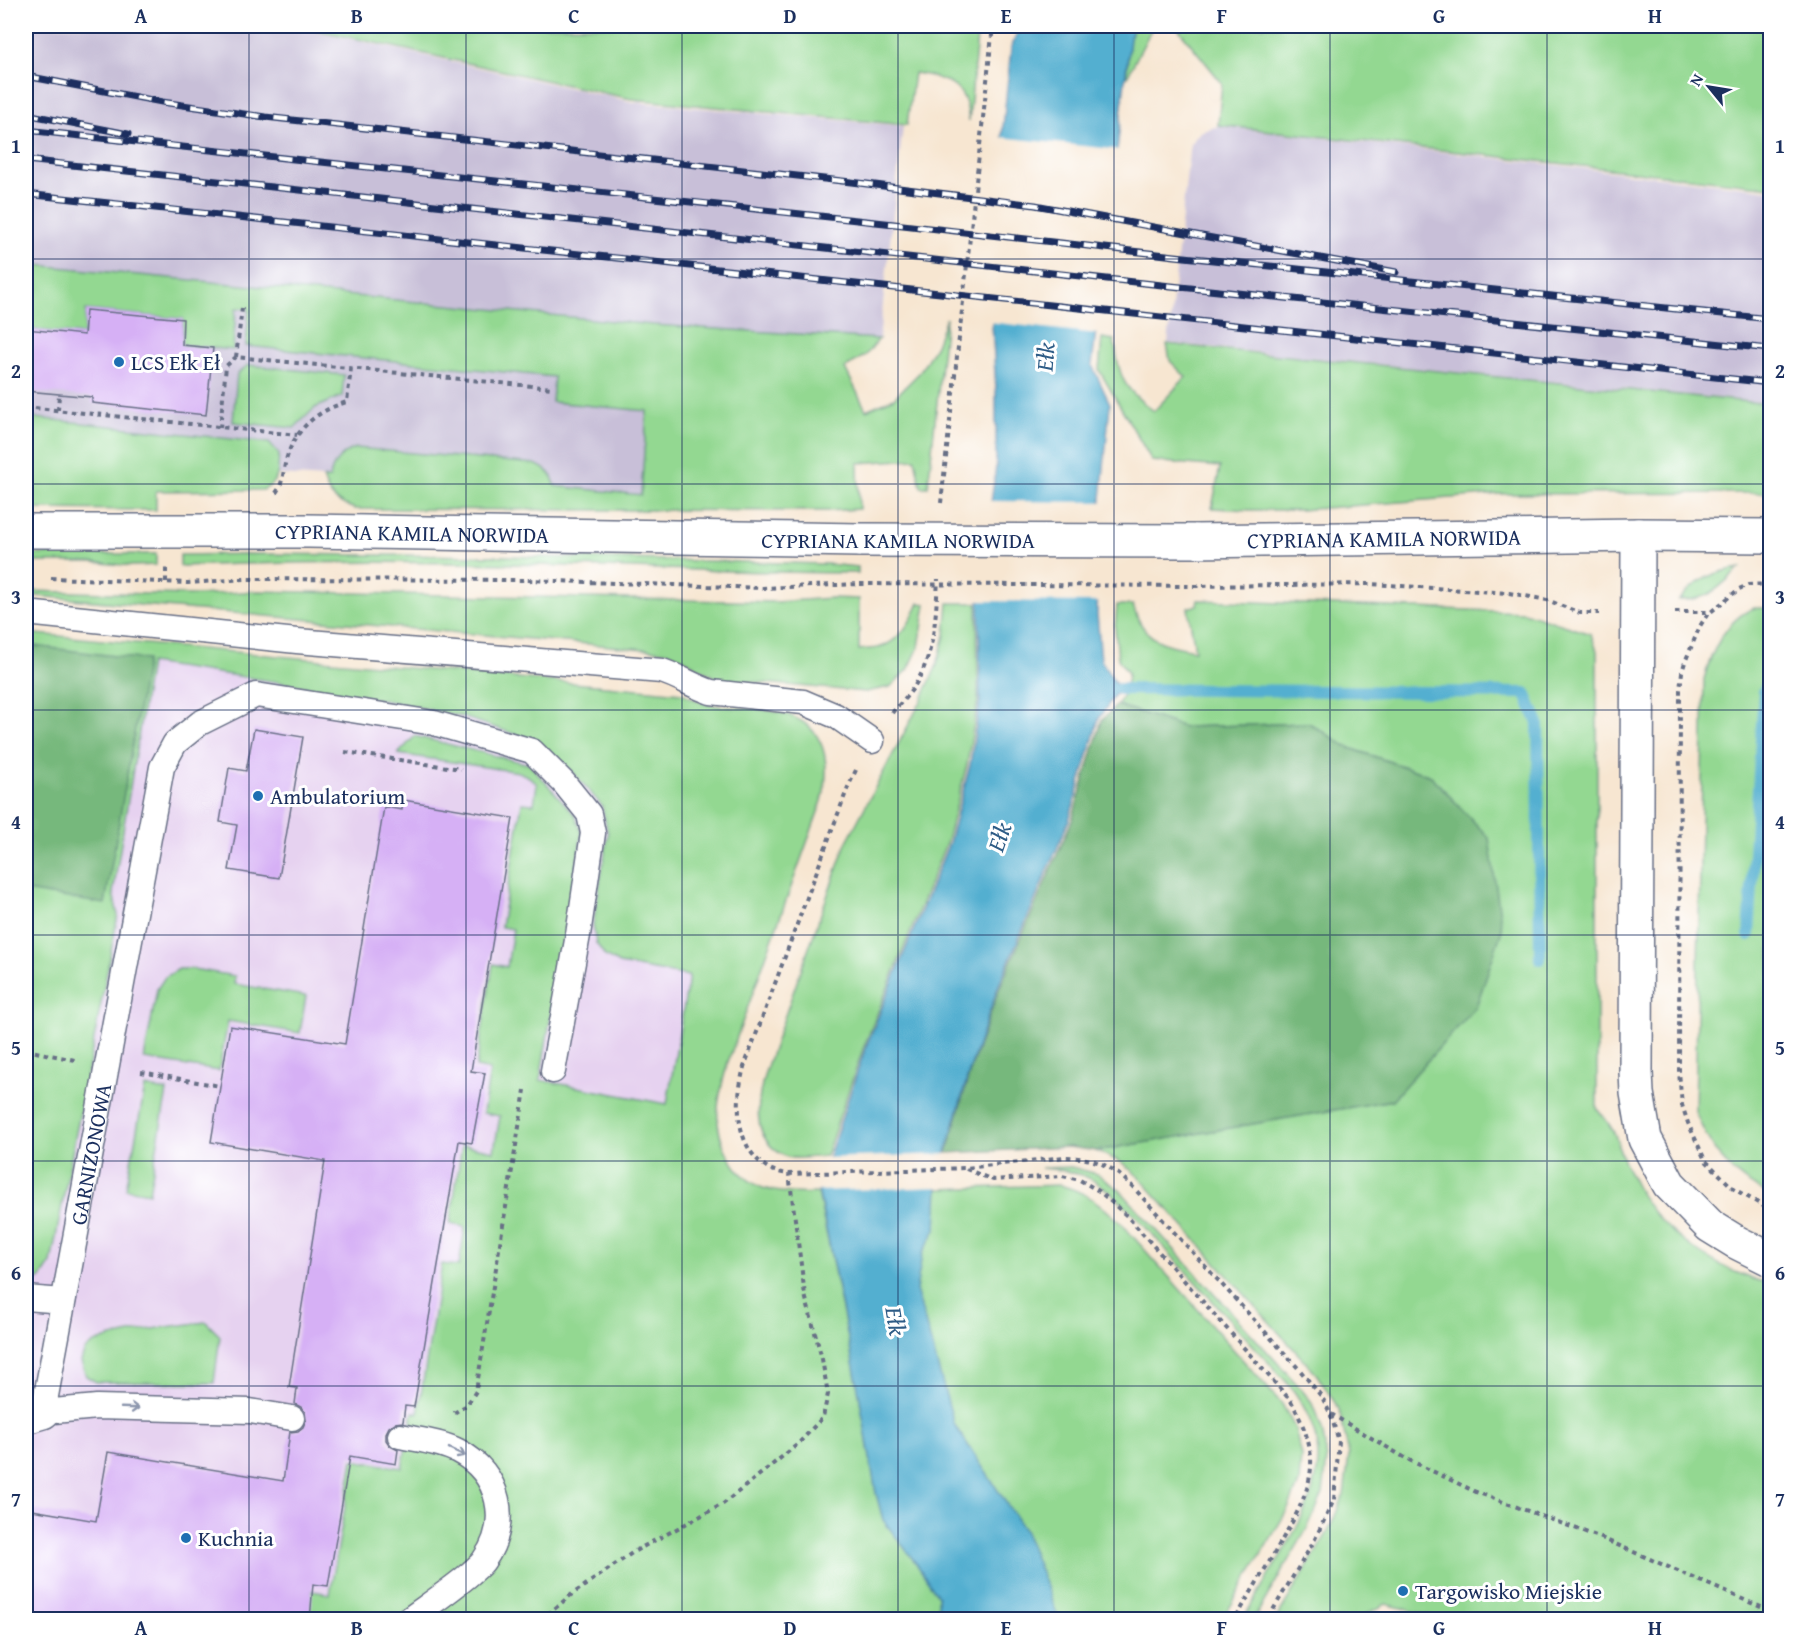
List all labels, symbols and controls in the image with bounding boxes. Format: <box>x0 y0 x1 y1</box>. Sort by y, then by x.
text: A <box>135 1 148 30</box>
text: B <box>351 1 363 30</box>
text: C <box>568 1 580 30</box>
text: D <box>783 1 797 30</box>
text: E <box>1001 1 1012 30</box>
text: F <box>1217 1 1227 30</box>
text: G <box>1433 1 1445 30</box>
text: H <box>1648 1 1662 30</box>
north arrow <box>1679 57 1739 117</box>
text: N <box>1683 69 1709 90</box>
text: 1 <box>11 131 21 160</box>
text: 1 <box>1775 131 1785 160</box>
water label: Ełk <box>1026 341 1063 374</box>
place label: LCS Ełk Eł <box>131 346 221 378</box>
marker: LCS Ełk Eł <box>112 355 126 369</box>
text: 2 <box>11 356 21 385</box>
text: 2 <box>1775 356 1785 385</box>
street label: CYPRIANA KAMILA NORWIDA <box>275 515 550 551</box>
street label: CYPRIANA KAMILA NORWIDA <box>1247 521 1522 556</box>
street label: CYPRIANA KAMILA NORWIDA <box>761 524 1036 556</box>
text: 3 <box>11 582 21 611</box>
text: 3 <box>1775 582 1785 611</box>
place label: Ambulatorium <box>270 780 405 812</box>
marker: Ambulatorium <box>251 789 265 803</box>
text: 4 <box>11 807 21 836</box>
text: 4 <box>1775 807 1785 836</box>
water label: Ełk <box>977 818 1020 857</box>
text: 5 <box>11 1033 21 1062</box>
text: 5 <box>1775 1033 1785 1062</box>
street label: GARNIZONOWA <box>62 1080 119 1228</box>
text: 6 <box>11 1258 21 1287</box>
text: 6 <box>1775 1258 1785 1287</box>
water label: Ełk <box>876 1303 916 1338</box>
one-way arrow <box>119 1402 139 1413</box>
one-way arrow <box>447 1446 465 1458</box>
text: 7 <box>11 1484 21 1513</box>
text: 7 <box>1775 1484 1785 1513</box>
place label: Kuchnia <box>198 1522 274 1554</box>
marker: Kuchnia <box>179 1531 193 1545</box>
place label: Targowisko Miejskie <box>1415 1575 1602 1607</box>
marker: Targowisko Miejskie <box>1396 1584 1410 1598</box>
text: A <box>135 1613 148 1642</box>
text: B <box>351 1613 363 1642</box>
text: C <box>568 1613 580 1642</box>
text: D <box>783 1613 797 1642</box>
text: E <box>1001 1613 1012 1642</box>
text: F <box>1217 1613 1227 1642</box>
text: G <box>1433 1613 1445 1642</box>
text: H <box>1648 1613 1662 1642</box>

